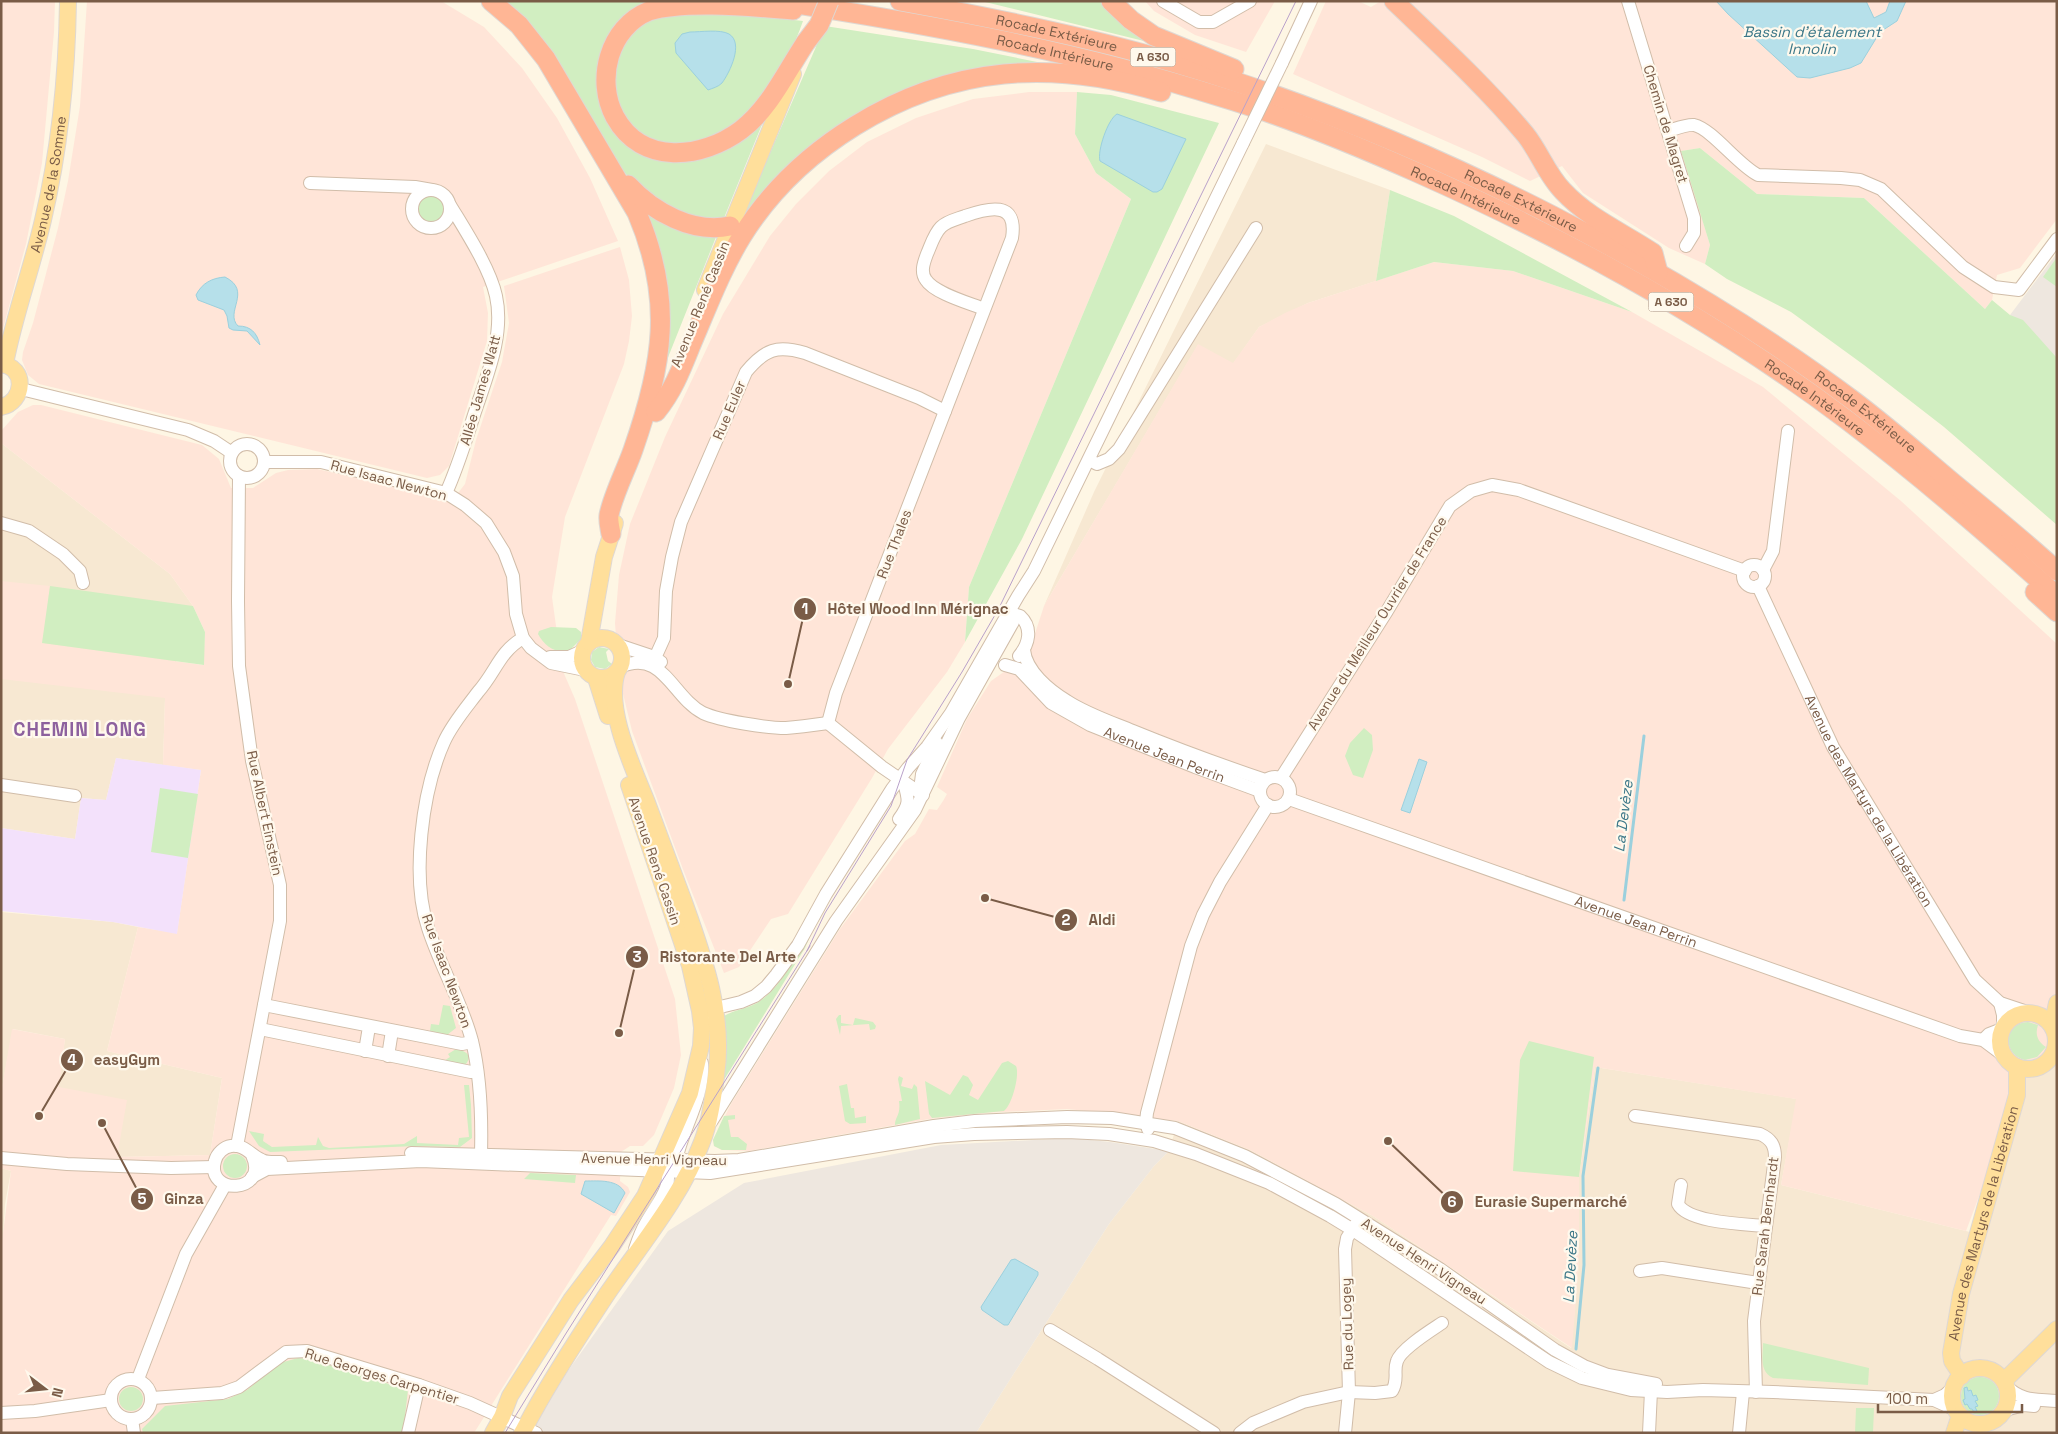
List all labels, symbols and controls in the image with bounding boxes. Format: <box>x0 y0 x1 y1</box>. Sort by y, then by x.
street label: Rocade Extérieure <box>994 11 1120 56</box>
water label: Bassin d'étalement Innolin <box>1743 22 1883 58</box>
street label: Rocade Intérieure <box>995 31 1116 75</box>
road number: A 630 <box>1130 48 1176 66</box>
street label: Chemin de Magret <box>1639 63 1693 185</box>
street label: Avenue de la Somme <box>26 115 70 255</box>
street label: Rocade Intérieure <box>1408 162 1524 229</box>
street label: Rocade Extérieure <box>1461 165 1581 236</box>
street label: Avenue René Cassin <box>666 238 734 370</box>
road number: A 630 <box>1648 292 1694 312</box>
street label: Allée James Watt <box>456 333 504 447</box>
street label: Rocade Intérieure <box>1761 355 1869 440</box>
street label: Rocade Extérieure <box>1811 366 1920 457</box>
street label: Rue Euler <box>708 378 750 442</box>
street label: Rue Isaac Newton <box>329 456 449 504</box>
street label: Rue Thales <box>873 507 915 581</box>
street label: Avenue du Meilleur Ouvrier de France <box>1303 513 1451 733</box>
callout: Hôtel Wood Inn Mérignac <box>793 594 1019 624</box>
text: 1 <box>802 599 808 618</box>
text: Hôtel Wood Inn Mérignac <box>827 599 1009 618</box>
street label: Avenue des Martyrs de la Libération <box>1801 692 1937 910</box>
district label: CHEMIN LONG <box>13 717 147 742</box>
street label: Avenue Jean Perrin <box>1101 722 1227 786</box>
street label: Rue Albert Einstein <box>243 749 287 877</box>
water label: La Devèze <box>1609 778 1637 853</box>
street label: Avenue René Cassin <box>625 795 685 927</box>
street label: Avenue Jean Perrin <box>1572 892 1700 951</box>
callout: Aldi <box>1053 905 1126 935</box>
text: 2 <box>1062 910 1071 929</box>
text: Aldi <box>1088 910 1116 929</box>
street label: Rue Isaac Newton <box>418 912 476 1030</box>
callout: Ristorante Del Arte <box>625 942 806 972</box>
text: 3 <box>632 947 642 966</box>
text: Ristorante Del Arte <box>660 947 797 966</box>
callout: easyGym <box>59 1045 171 1075</box>
text: 4 <box>67 1050 77 1069</box>
text: easyGym <box>94 1050 160 1069</box>
street label: Avenue des Martyrs de la Libération <box>1944 1104 2023 1342</box>
street label: Avenue Henri Vigneau <box>581 1149 727 1169</box>
street label: Rue Sarah Bernhardt <box>1748 1156 1782 1296</box>
callout: Ginza <box>129 1184 214 1214</box>
callout: Eurasie Supermarché <box>1440 1187 1637 1217</box>
text: 5 <box>137 1189 147 1208</box>
text: Ginza <box>164 1189 204 1208</box>
text: 6 <box>1447 1192 1457 1211</box>
text: Eurasie Supermarché <box>1475 1192 1628 1211</box>
street label: Avenue Henri Vigneau <box>1358 1214 1490 1308</box>
water label: La Devèze <box>1559 1229 1581 1303</box>
street label: Rue du Logey <box>1336 1277 1358 1371</box>
street label: Rue Georges Carpentier <box>303 1344 461 1408</box>
north arrow <box>20 1364 70 1414</box>
scale bar <box>1878 1382 2022 1414</box>
text: N <box>48 1386 67 1400</box>
text: 100 m <box>1886 1389 1928 1408</box>

